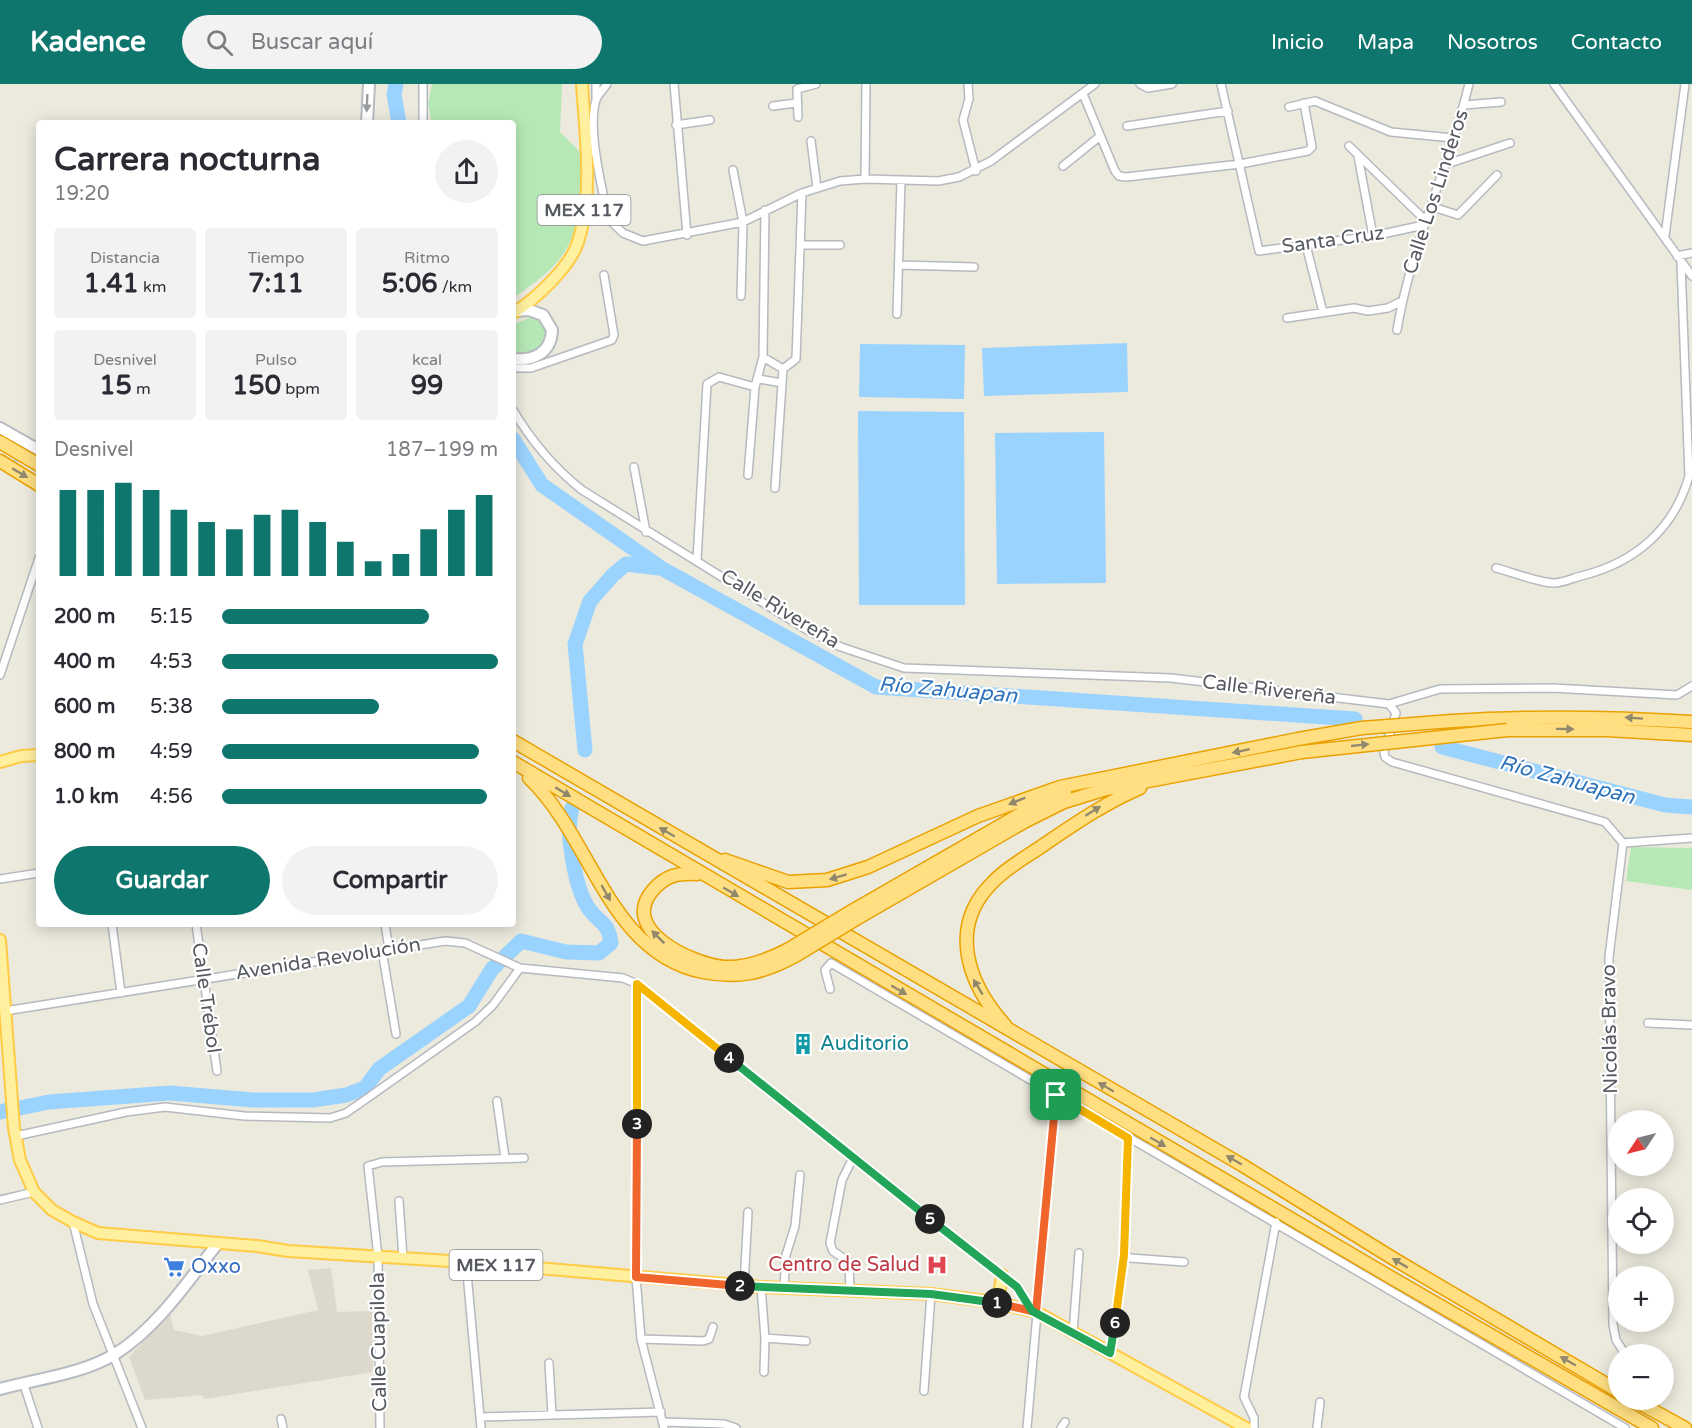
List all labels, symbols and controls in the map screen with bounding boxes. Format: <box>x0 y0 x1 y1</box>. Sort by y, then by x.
search box <box>182 15 602 69</box>
text: Kadence <box>30 25 146 59</box>
icon: search <box>203 26 236 59</box>
text: Buscar aquí <box>251 29 373 55</box>
text: Inicio <box>1271 30 1324 55</box>
text: Mapa <box>1357 30 1414 55</box>
text: Nosotros <box>1447 30 1538 55</box>
text: Contacto <box>1571 30 1662 55</box>
one-way arrow <box>363 94 372 113</box>
street label: Calle Los Linderos <box>1398 107 1474 277</box>
text: Carrera nocturna <box>54 140 320 179</box>
button: share <box>435 140 498 203</box>
text: 19:20 <box>54 182 109 206</box>
road number: MEX 117 <box>538 195 630 225</box>
street label: Santa Cruz <box>1280 221 1386 259</box>
text: Distancia <box>90 248 160 268</box>
text: Tiempo <box>247 248 305 268</box>
text: Ritmo <box>404 248 450 268</box>
text: 1.41 <box>84 268 139 299</box>
text: 7:11 <box>248 268 304 299</box>
text: 5:06 <box>382 268 438 299</box>
text: km <box>139 277 166 297</box>
text: /km <box>438 277 472 297</box>
text: Desnivel <box>93 350 157 370</box>
text: Pulso <box>255 350 297 370</box>
text: kcal <box>412 350 442 370</box>
text: 15 <box>99 370 132 401</box>
text: 150 <box>232 370 281 401</box>
text: 99 <box>411 370 443 401</box>
text: m <box>132 379 151 399</box>
text: bpm <box>281 379 320 399</box>
text: Desnivel <box>54 438 133 462</box>
text: 187–199 m <box>386 438 498 462</box>
one-way arrow <box>11 467 28 478</box>
street label: Calle Rivereña <box>716 564 844 654</box>
text: 200 m <box>54 605 115 629</box>
text: 5:15 <box>150 605 193 629</box>
text: 400 m <box>54 650 115 674</box>
text: 4:53 <box>150 650 193 674</box>
street label: Calle Rivereña <box>1201 670 1337 710</box>
water label: Río Zahuapan <box>878 672 1019 709</box>
text: 600 m <box>54 695 115 719</box>
text: 5:38 <box>150 695 193 719</box>
one-way arrow <box>1624 714 1643 723</box>
one-way arrow <box>1556 724 1575 734</box>
text: 800 m <box>54 740 115 764</box>
text: 4:59 <box>150 740 193 764</box>
one-way arrow <box>1350 740 1369 749</box>
one-way arrow <box>1231 747 1250 756</box>
water label: Río Zahuapan <box>1497 750 1638 810</box>
text: 1.0 km <box>54 785 119 809</box>
text: 4:56 <box>150 785 193 809</box>
one-way arrow <box>555 787 572 797</box>
one-way arrow <box>1008 797 1026 806</box>
one-way arrow <box>1085 806 1101 817</box>
one-way arrow <box>659 827 676 837</box>
button: Guardar <box>54 846 270 915</box>
button: Compartir <box>282 846 498 915</box>
one-way arrow <box>829 873 847 882</box>
one-way arrow <box>600 884 610 901</box>
one-way arrow <box>723 887 740 897</box>
one-way arrow <box>652 931 666 945</box>
street label: Avenida Revolución <box>234 932 422 986</box>
street label: Calle Trébol <box>186 941 226 1055</box>
street label: Nicolás Bravo <box>1597 964 1623 1094</box>
one-way arrow <box>973 978 983 995</box>
one-way arrow <box>891 985 907 996</box>
building icon: Auditorio <box>791 1032 815 1056</box>
place label: Auditorio <box>820 1032 909 1056</box>
pin: 4 <box>714 1043 744 1073</box>
text: 4 <box>724 1048 734 1068</box>
pin <box>1030 1069 1081 1120</box>
icon: arrive <box>1039 1078 1072 1111</box>
one-way arrow <box>1098 1082 1114 1093</box>
pin: 3 <box>622 1109 652 1139</box>
north arrow <box>1608 1110 1674 1176</box>
map controls <box>1608 1110 1674 1410</box>
text: 3 <box>632 1114 642 1134</box>
one-way arrow <box>1150 1137 1167 1147</box>
one-way arrow <box>1226 1155 1242 1166</box>
button: locate <box>1608 1188 1674 1254</box>
pin: 5 <box>915 1204 945 1234</box>
text: 5 <box>925 1209 935 1229</box>
road number: MEX 117 <box>450 1250 542 1280</box>
place label: Centro de Salud <box>768 1253 920 1277</box>
hospital icon: Centro de Salud <box>925 1253 949 1277</box>
supermarket icon: Oxxo <box>162 1255 186 1279</box>
place label: Oxxo <box>191 1255 241 1279</box>
one-way arrow <box>1392 1257 1408 1268</box>
button: + <box>1608 1266 1674 1332</box>
pin: 2 <box>725 1271 755 1301</box>
street label: Calle Cuapilola <box>366 1272 392 1412</box>
text: 2 <box>735 1276 745 1296</box>
pin: 1 <box>982 1288 1012 1318</box>
text: 1 <box>992 1293 1002 1313</box>
pin: 6 <box>1100 1308 1130 1338</box>
text: 6 <box>1110 1313 1120 1333</box>
button: − <box>1608 1344 1674 1410</box>
one-way arrow <box>1559 1356 1576 1366</box>

